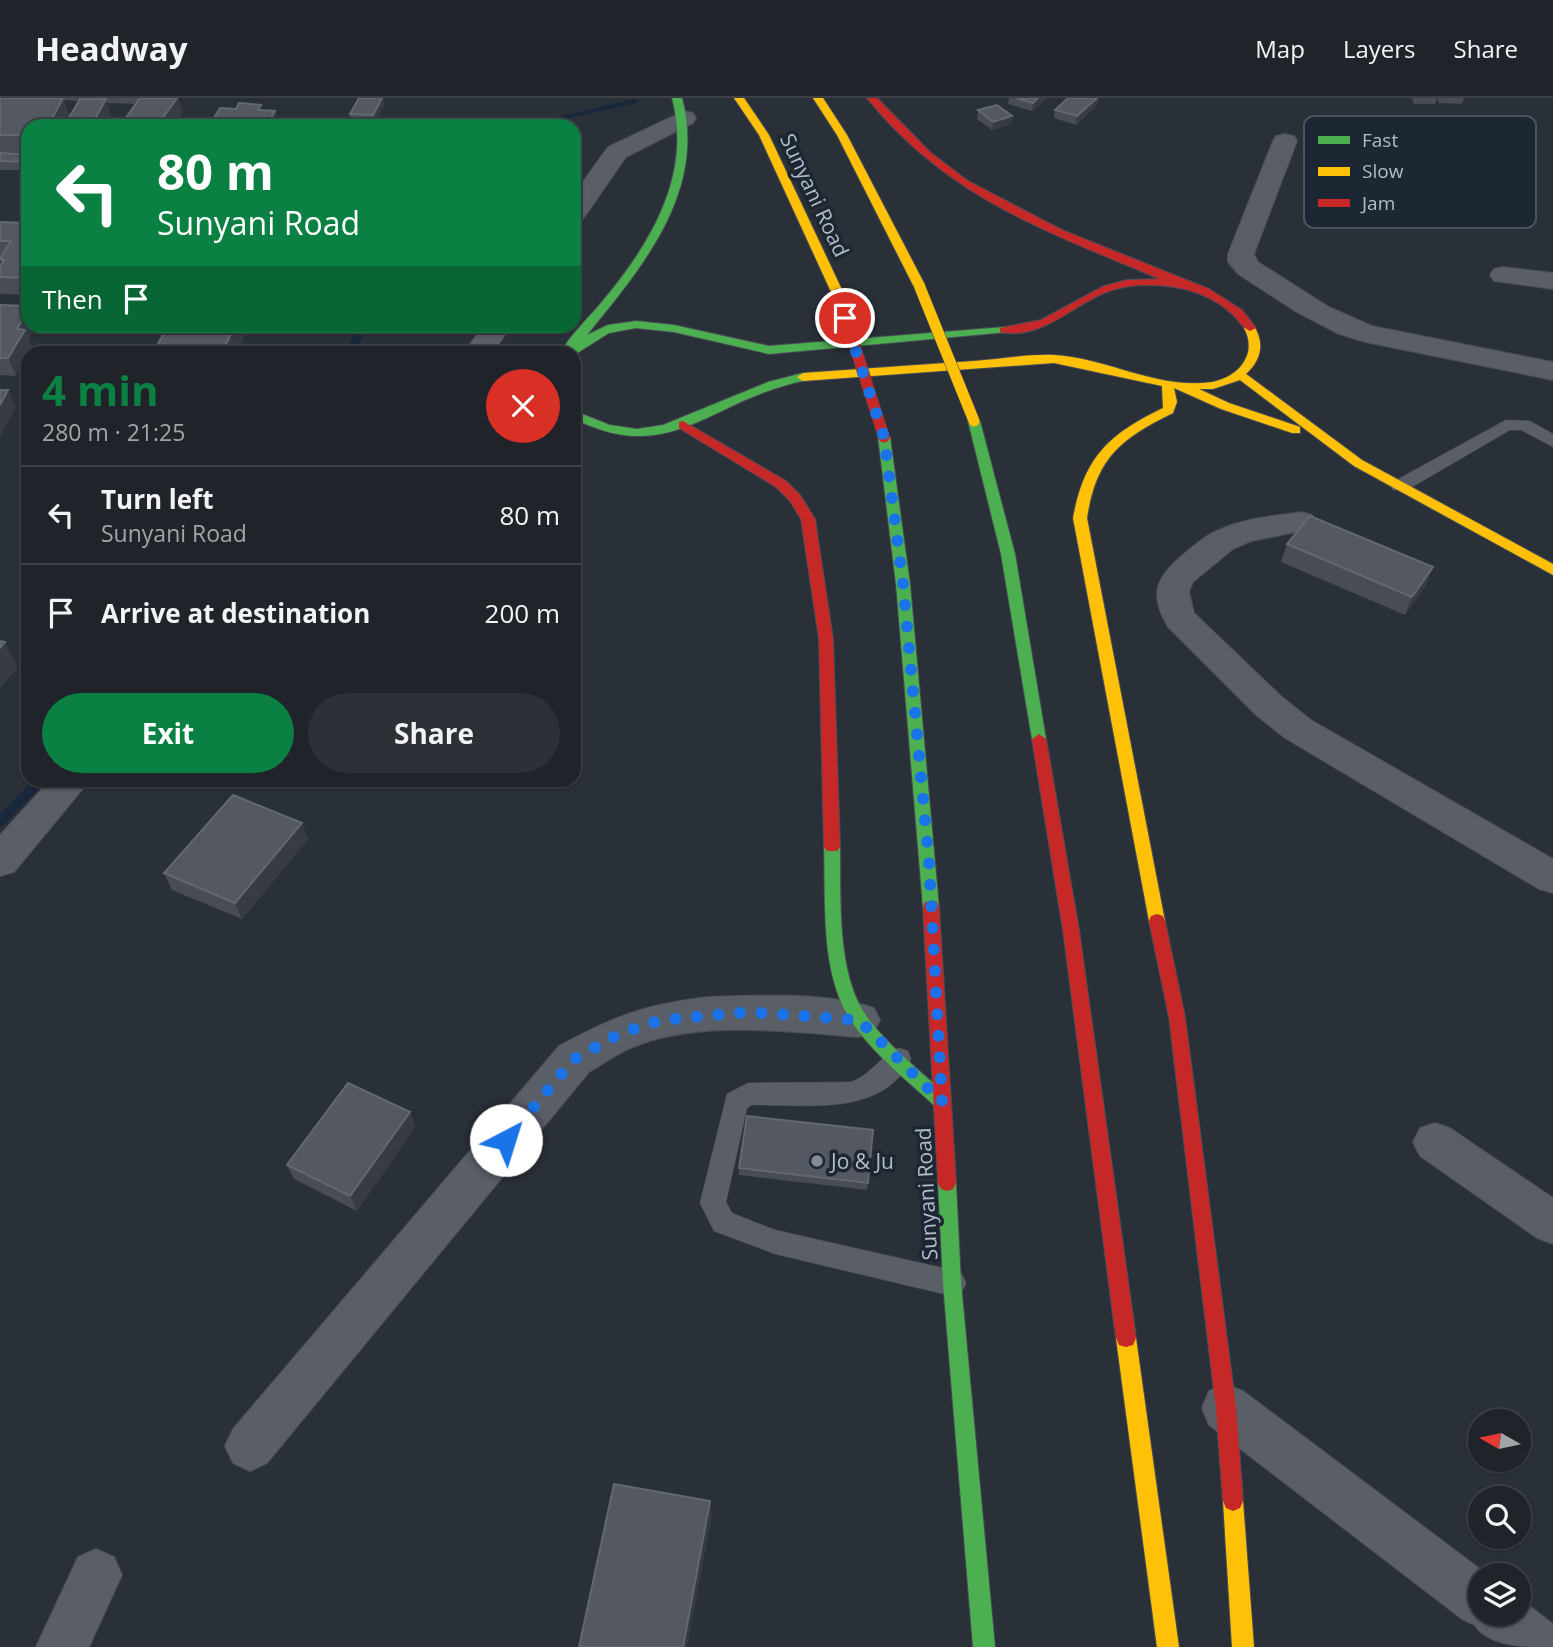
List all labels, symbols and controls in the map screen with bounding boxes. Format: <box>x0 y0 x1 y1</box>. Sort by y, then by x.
text: Headway <box>35 26 188 71</box>
text: Map <box>1255 32 1305 65</box>
text: Layers <box>1343 32 1416 65</box>
text: Share <box>1454 32 1518 65</box>
legend <box>1304 116 1536 228</box>
text: Fast <box>1362 127 1398 153</box>
street label: Sunyani Road <box>774 129 856 261</box>
text: 80 m <box>157 138 274 204</box>
icon: left <box>42 147 133 238</box>
text: Slow <box>1362 158 1404 184</box>
text: Jam <box>1360 190 1395 216</box>
text: Sunyani Road <box>157 201 360 244</box>
icon: arrive <box>117 280 155 318</box>
text: Then <box>42 281 103 317</box>
pin <box>815 288 875 348</box>
icon: arrive <box>826 299 864 337</box>
text: 4 min <box>42 361 159 418</box>
button: close <box>486 369 560 443</box>
text: 280 m · 21:25 <box>42 416 185 448</box>
text: Turn left <box>101 481 213 517</box>
icon: left <box>42 496 80 534</box>
text: 80 m <box>499 497 560 533</box>
text: Sunyani Road <box>101 517 247 549</box>
icon: arrive <box>42 594 80 632</box>
text: Arrive at destination <box>101 595 370 631</box>
text: 200 m <box>485 595 560 631</box>
button: Exit <box>42 693 294 773</box>
button: Share <box>308 693 560 773</box>
position arrow <box>469 1103 543 1177</box>
street label: Sunyani Road <box>909 1127 943 1261</box>
place label: Jo & Ju <box>829 1147 894 1175</box>
marker: Jo & Ju <box>809 1153 825 1169</box>
north arrow <box>1468 1409 1531 1472</box>
map controls <box>1468 1409 1531 1626</box>
button: search <box>1468 1486 1531 1549</box>
button: layers <box>1468 1563 1531 1626</box>

